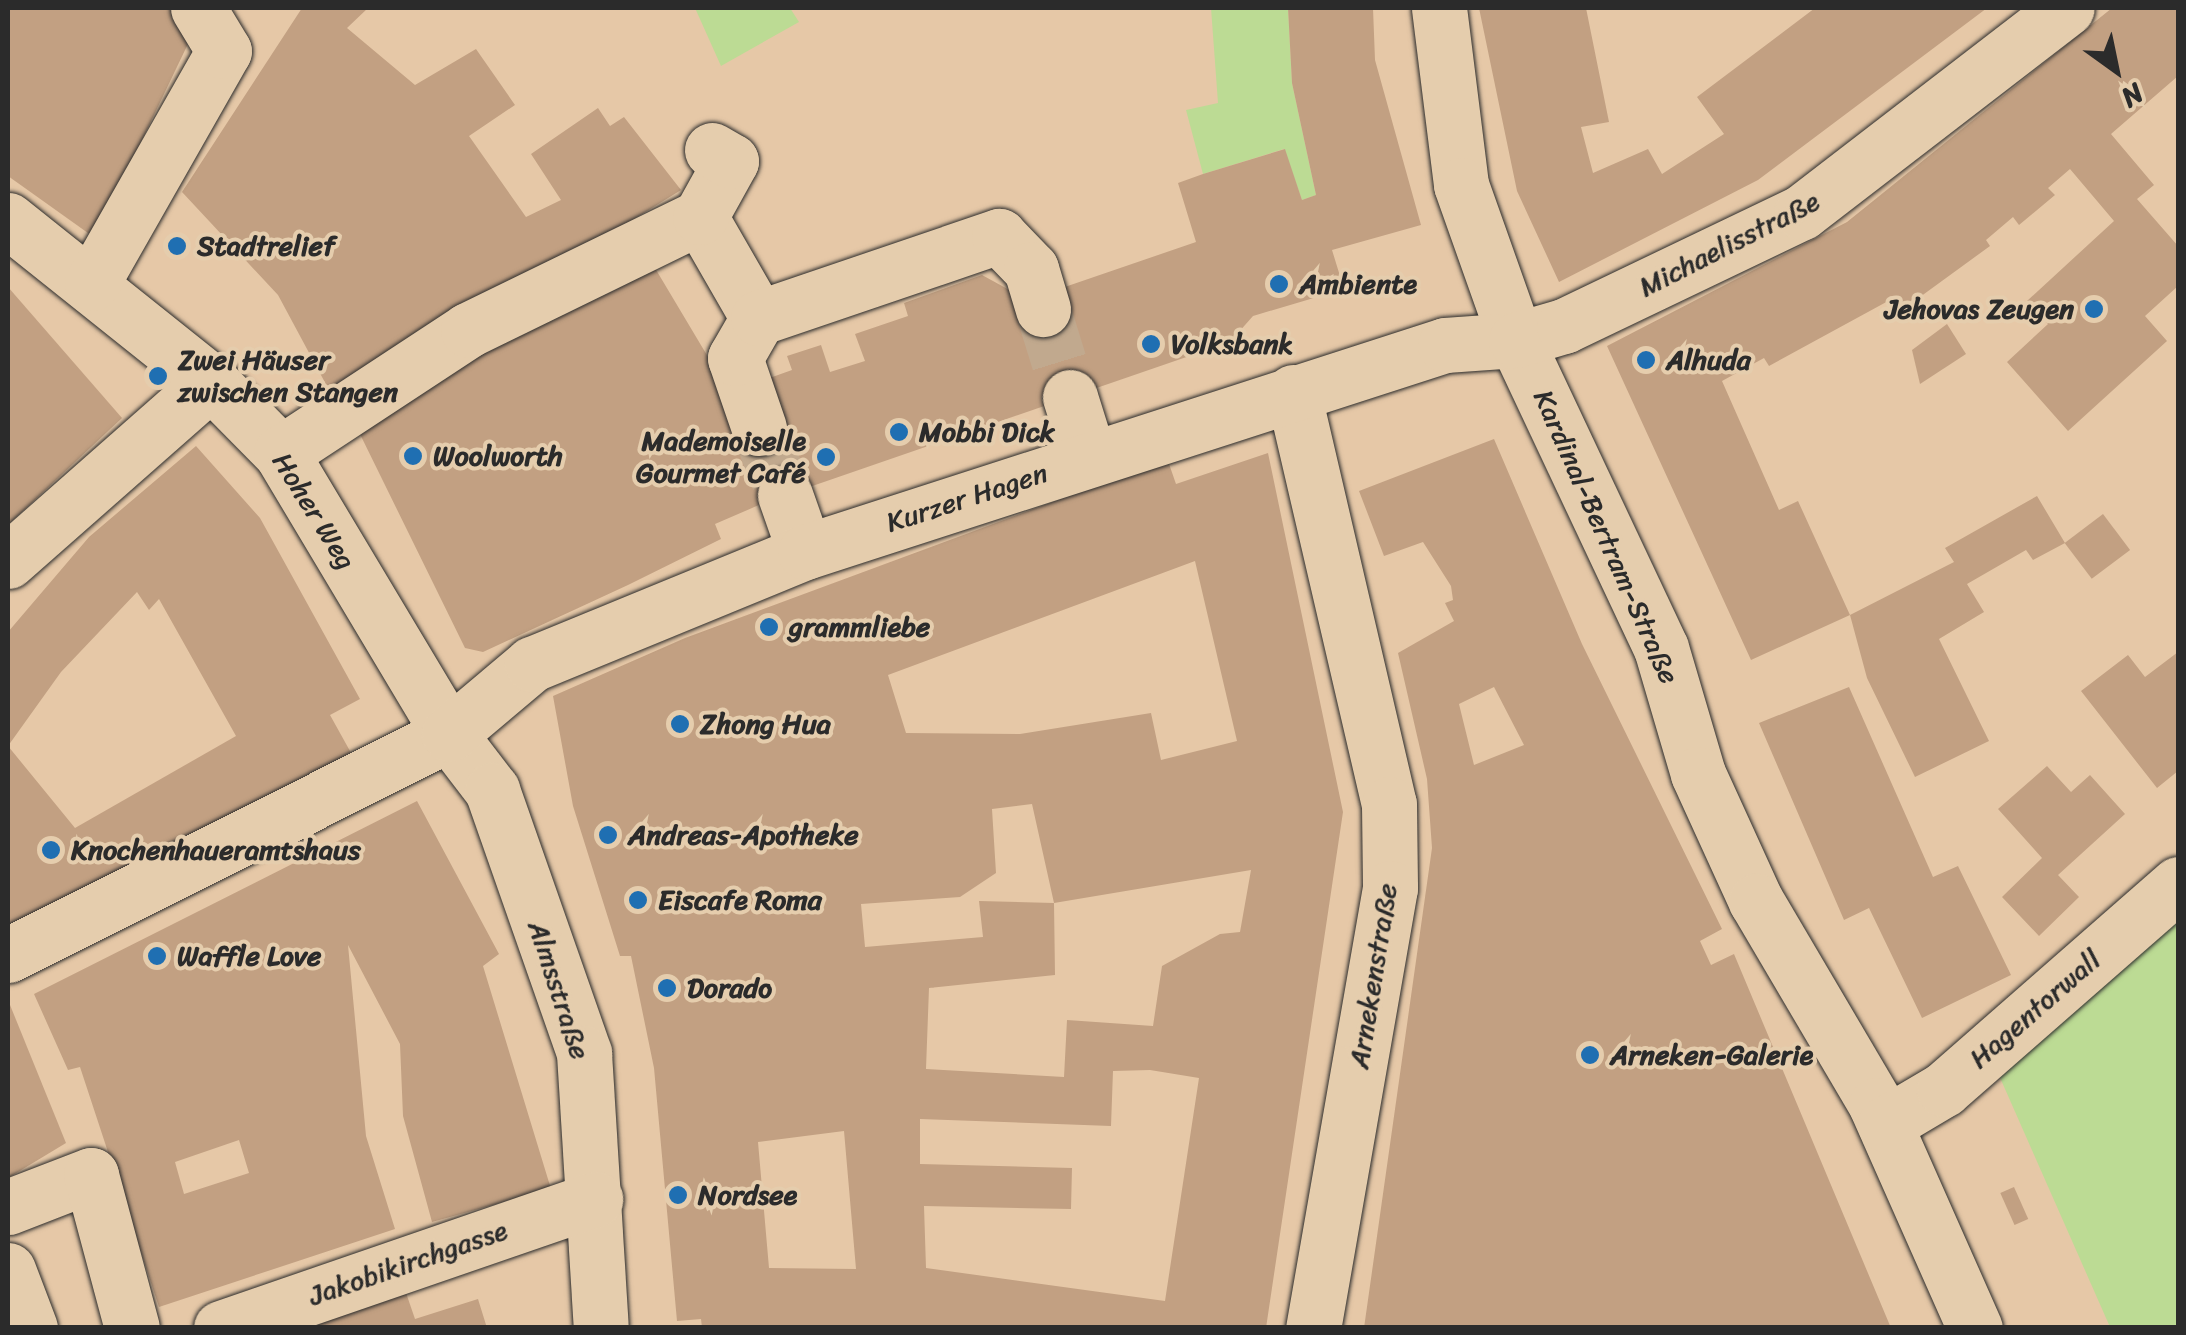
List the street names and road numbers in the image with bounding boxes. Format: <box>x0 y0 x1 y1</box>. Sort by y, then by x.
street label: Michaelisstraße <box>1633 184 1825 304</box>
street label: Kardinal-Bertram-Straße <box>1526 385 1686 689</box>
street label: Hoher Weg <box>265 446 363 576</box>
street label: Kurzer Hagen <box>882 456 1052 540</box>
street label: Arnekenstraße <box>1342 881 1404 1071</box>
street label: Almsstraße <box>521 916 597 1064</box>
street label: Hagentorwall <box>1962 943 2108 1075</box>
street label: Jakobikirchgasse <box>304 1213 512 1313</box>

